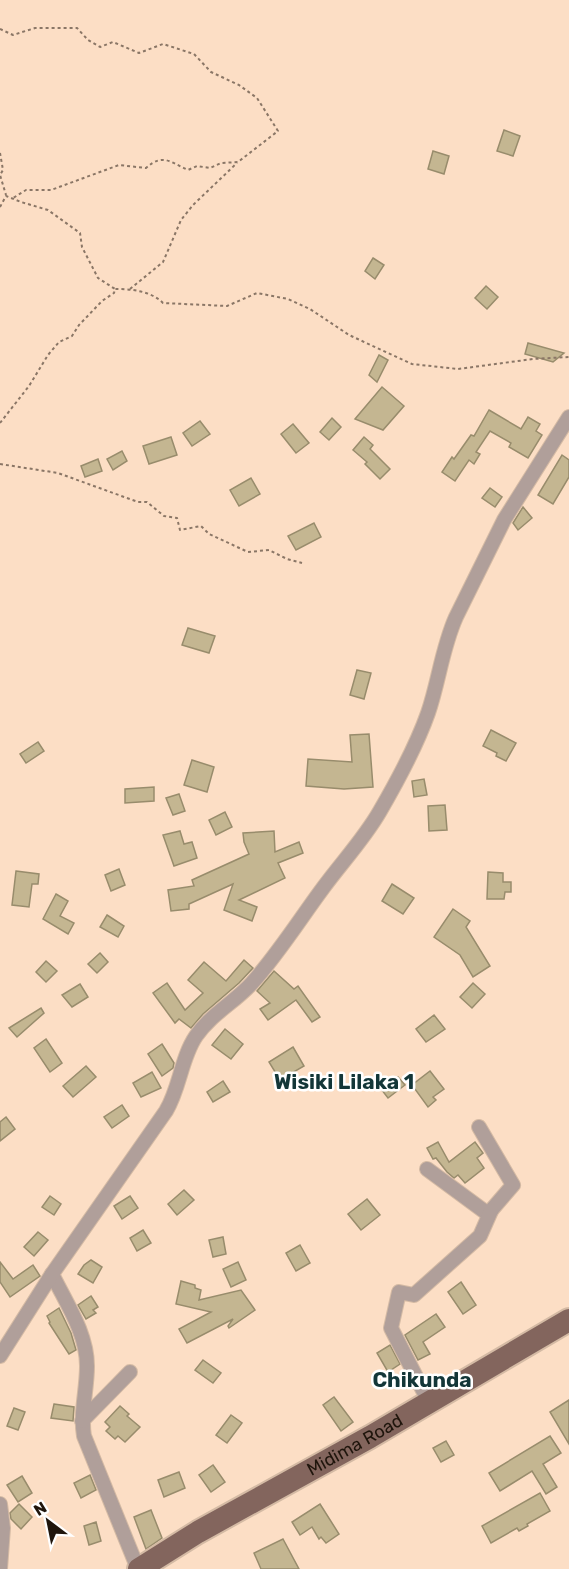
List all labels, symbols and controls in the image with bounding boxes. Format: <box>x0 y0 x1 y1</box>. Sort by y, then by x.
district label: Wisiki Lilaka 1 <box>274 1069 414 1094</box>
district label: Chikunda <box>372 1367 472 1392</box>
street label: Midima Road <box>303 1409 407 1481</box>
north arrow <box>18 1491 78 1551</box>
text: N <box>30 1498 50 1520</box>

